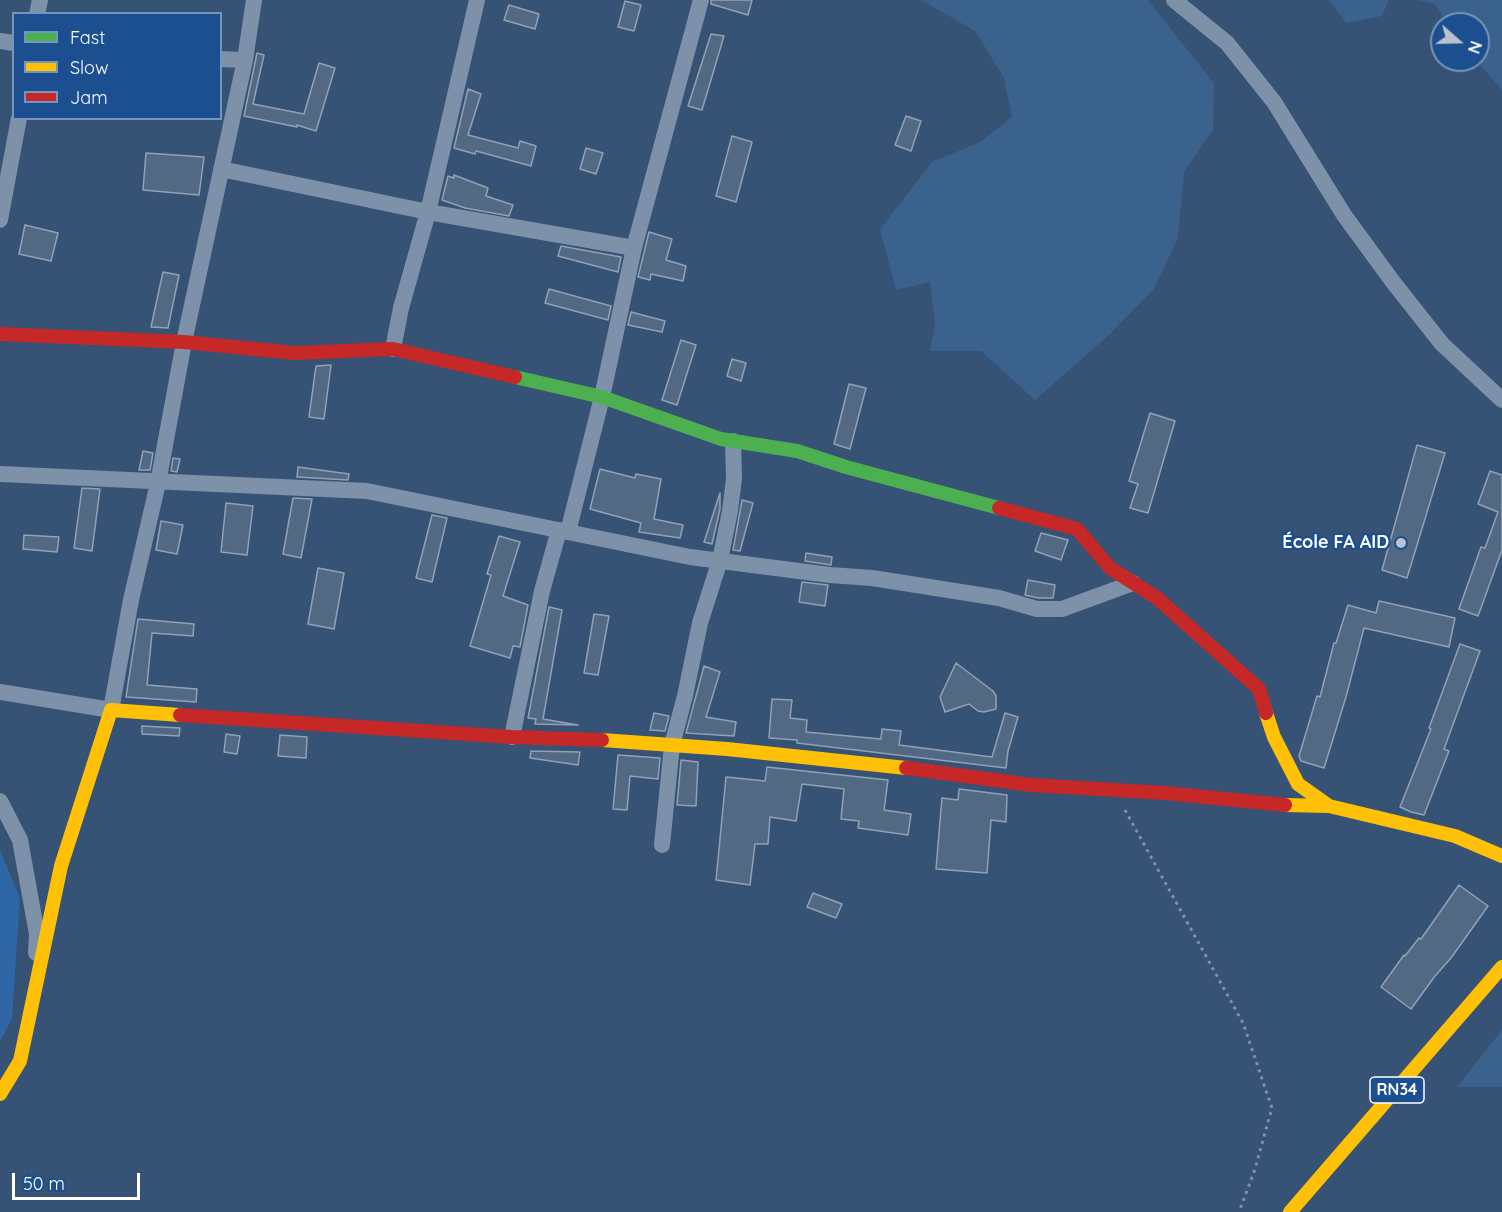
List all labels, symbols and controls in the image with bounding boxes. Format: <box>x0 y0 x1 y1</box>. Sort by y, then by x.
legend <box>12 12 222 120</box>
north arrow <box>1430 12 1490 72</box>
text: Fast <box>70 26 105 49</box>
text: N <box>1464 39 1486 56</box>
text: Slow <box>70 56 108 79</box>
text: Jam <box>70 86 108 109</box>
place label: École FA AID <box>1282 532 1389 554</box>
marker: École FA AID <box>1394 536 1408 550</box>
road number: RN34 <box>1370 1077 1424 1103</box>
scale bar <box>15 1161 142 1199</box>
text: 50 m <box>23 1172 65 1195</box>

